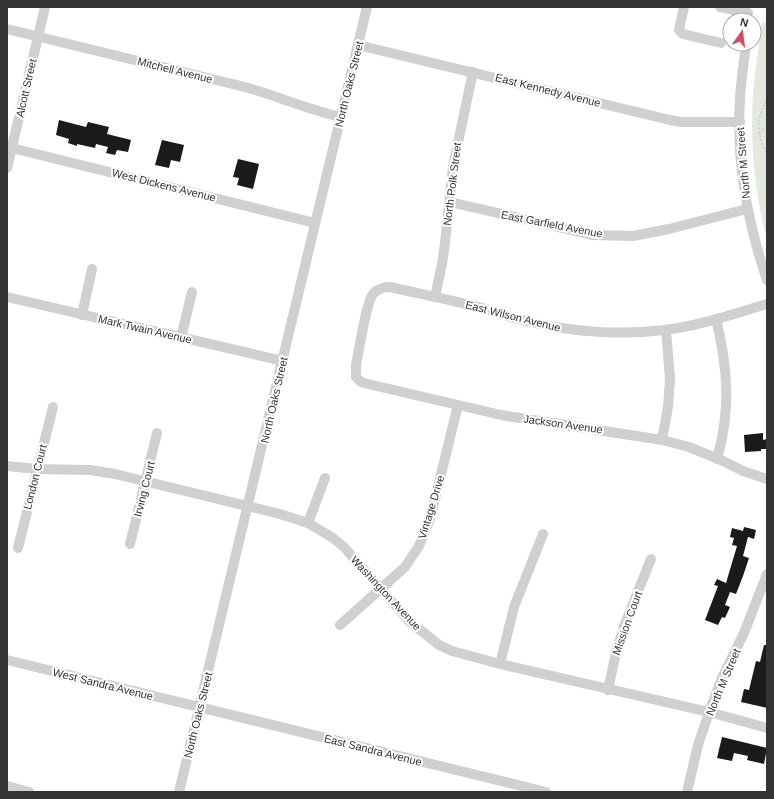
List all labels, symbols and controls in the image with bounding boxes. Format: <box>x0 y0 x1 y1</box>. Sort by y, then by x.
north arrow <box>722 12 762 52</box>
text: N <box>739 16 750 29</box>
street label: North Oaks Street <box>333 40 365 128</box>
street label: Mitchell Avenue <box>136 55 214 85</box>
street label: Alcott Street <box>13 57 39 119</box>
street label: East Kennedy Avenue <box>494 71 602 109</box>
street label: North M Street <box>734 127 752 199</box>
street label: North Polk Street <box>441 142 463 226</box>
street label: West Dickens Avenue <box>111 166 217 204</box>
street label: East Garfield Avenue <box>500 208 604 240</box>
street label: East Wilson Avenue <box>464 298 562 334</box>
street label: Mark Twain Avenue <box>97 312 193 346</box>
street label: North Oaks Street <box>258 356 290 444</box>
street label: Jackson Avenue <box>523 412 603 436</box>
street label: London Court <box>21 443 49 511</box>
street label: Irving Court <box>131 460 157 518</box>
street label: Vintage Drive <box>416 474 446 540</box>
street label: Washington Avenue <box>348 553 424 633</box>
street label: Mission Court <box>610 589 644 657</box>
street label: North M Street <box>704 647 742 717</box>
street label: West Sandra Avenue <box>52 666 154 702</box>
street label: North Oaks Street <box>182 671 214 759</box>
street label: East Sandra Avenue <box>323 732 423 768</box>

